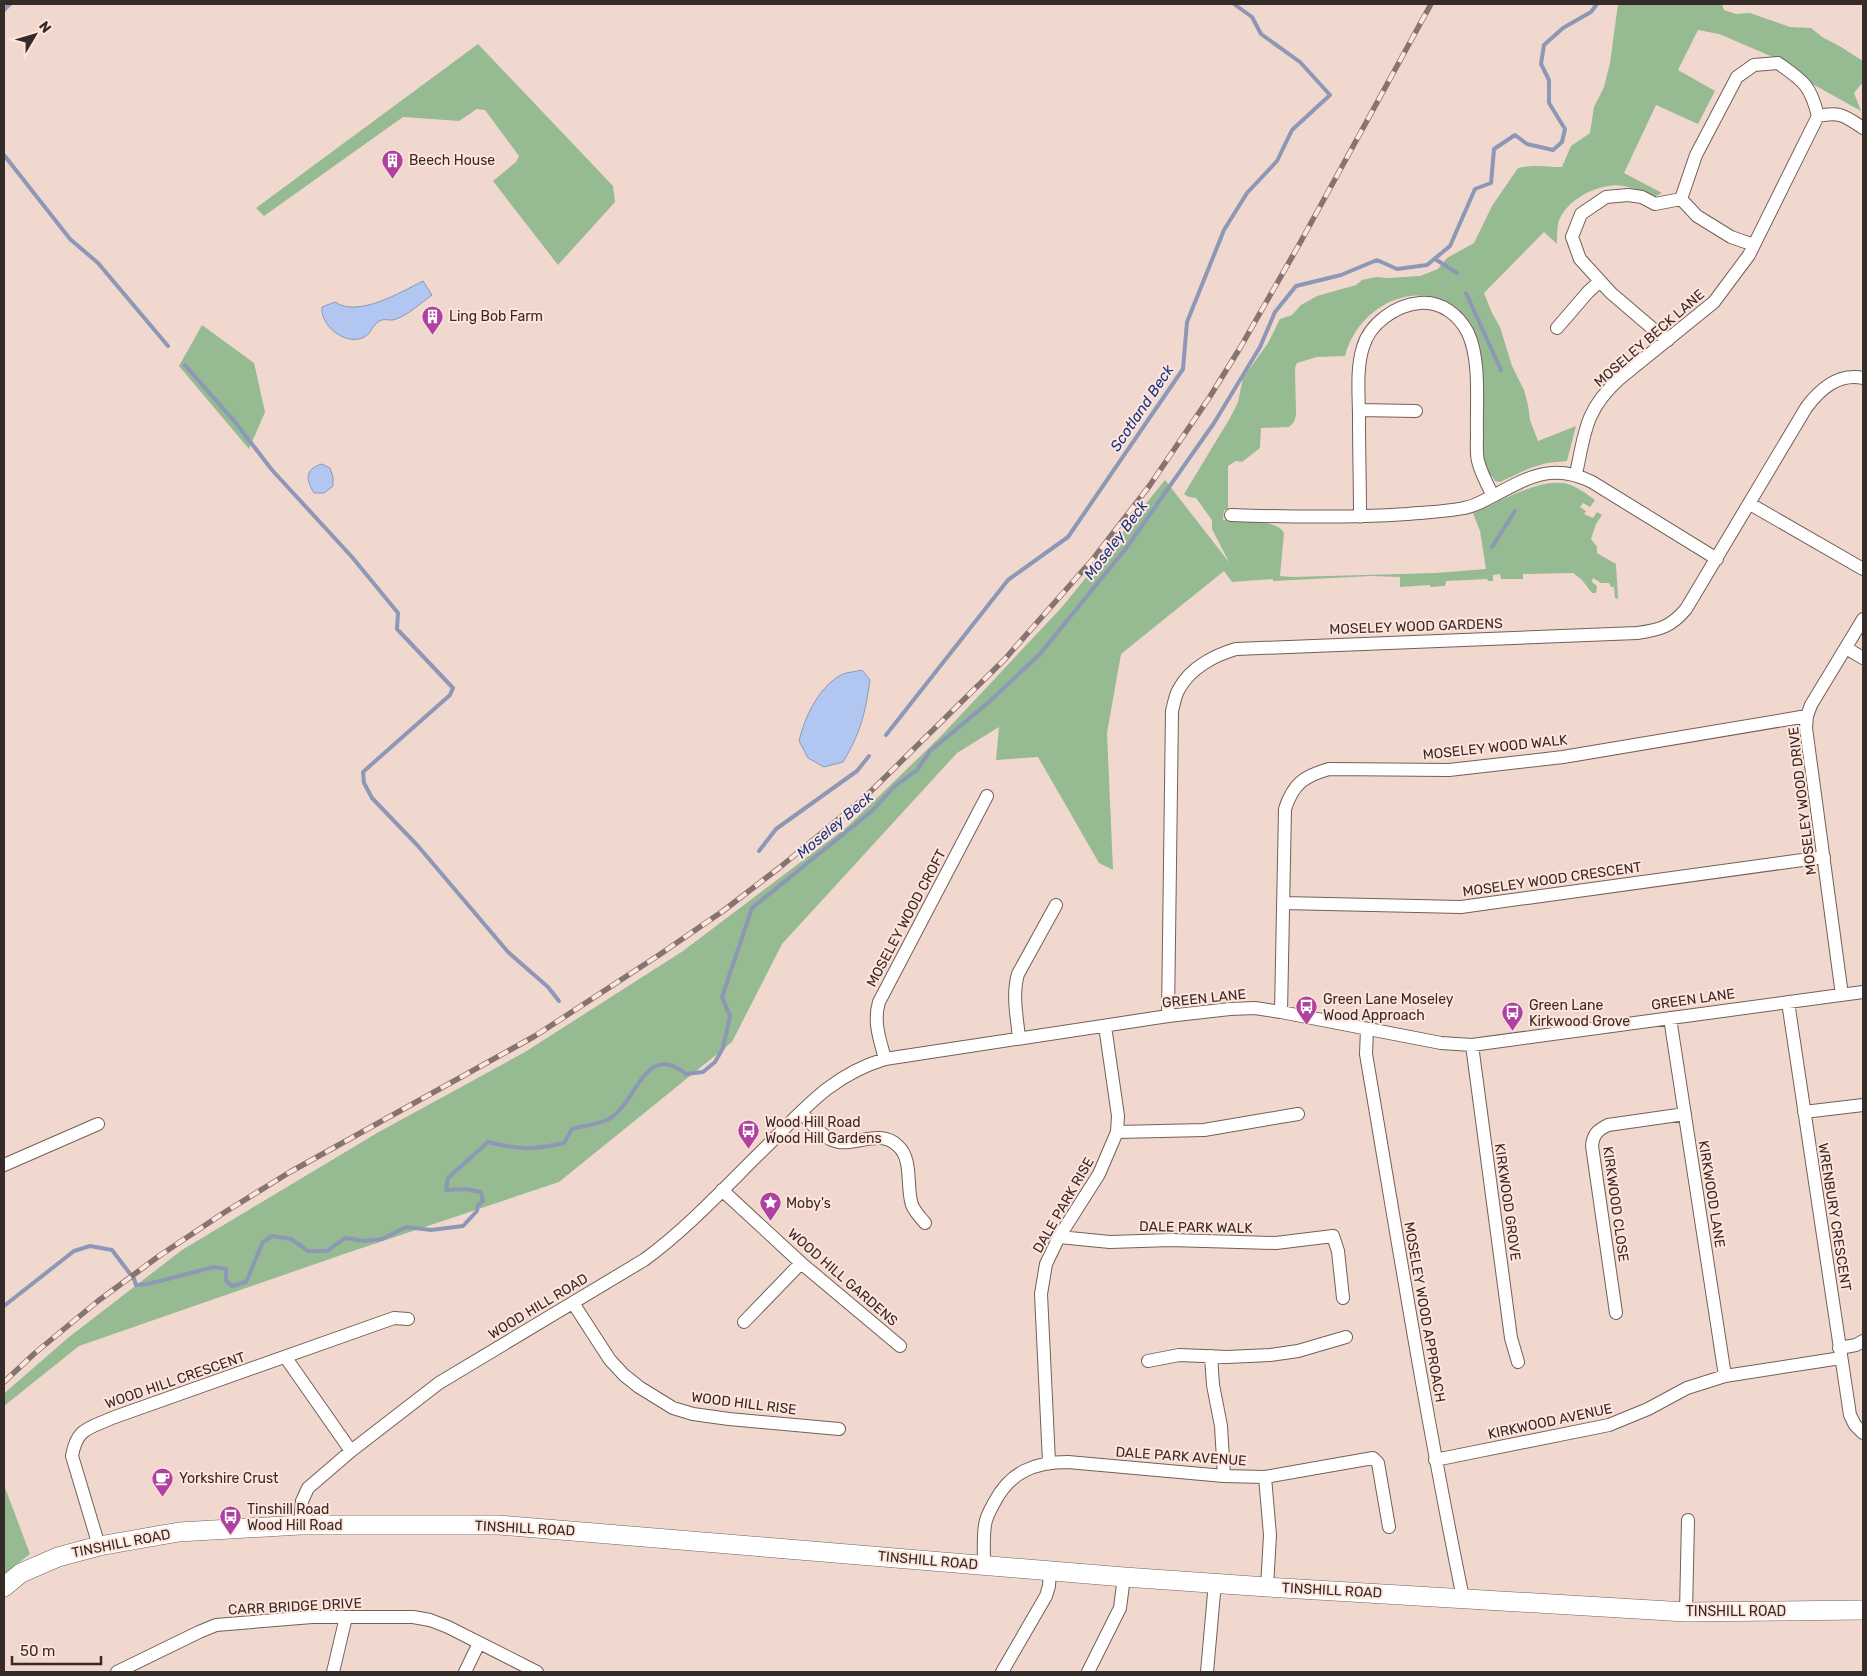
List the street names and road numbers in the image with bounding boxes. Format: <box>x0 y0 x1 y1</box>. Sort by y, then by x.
street label: MOSELEY BECK LANE <box>1591 286 1708 391</box>
street label: MOSELEY WOOD GARDENS <box>1329 615 1503 638</box>
street label: MOSELEY WOOD DRIVE <box>1785 726 1820 876</box>
street label: MOSELEY WOOD WALK <box>1422 731 1569 764</box>
street label: MOSELEY WOOD CROFT <box>863 847 950 990</box>
street label: MOSELEY WOOD CRESCENT <box>1462 859 1643 900</box>
street label: GREEN LANE <box>1650 985 1736 1014</box>
street label: GREEN LANE <box>1161 986 1247 1011</box>
street label: KIRKWOOD LANE <box>1695 1139 1728 1249</box>
street label: KIRKWOOD GROVE <box>1491 1142 1524 1262</box>
street label: WRENBURY CRESCENT <box>1814 1142 1855 1292</box>
street label: KIRKWOOD CLOSE <box>1599 1145 1632 1263</box>
street label: DALE PARK RISE <box>1029 1154 1098 1256</box>
street label: DALE PARK WALK <box>1139 1218 1254 1237</box>
street label: MOSELEY WOOD APPROACH <box>1400 1220 1449 1404</box>
street label: WOOD HILL GARDENS <box>784 1225 901 1330</box>
street label: WOOD HILL ROAD <box>485 1270 591 1343</box>
street label: WOOD HILL CRESCENT <box>103 1348 247 1412</box>
street label: WOOD HILL RISE <box>690 1389 798 1418</box>
street label: KIRKWOOD AVENUE <box>1486 1400 1614 1443</box>
street label: DALE PARK AVENUE <box>1115 1443 1247 1470</box>
street label: TINSHILL ROAD <box>474 1517 576 1540</box>
street label: TINSHILL ROAD <box>70 1526 172 1561</box>
street label: TINSHILL ROAD <box>877 1548 979 1573</box>
street label: TINSHILL ROAD <box>1281 1579 1383 1602</box>
street label: CARR BRIDGE DRIVE <box>228 1595 362 1618</box>
street label: TINSHILL ROAD <box>1686 1603 1786 1620</box>

